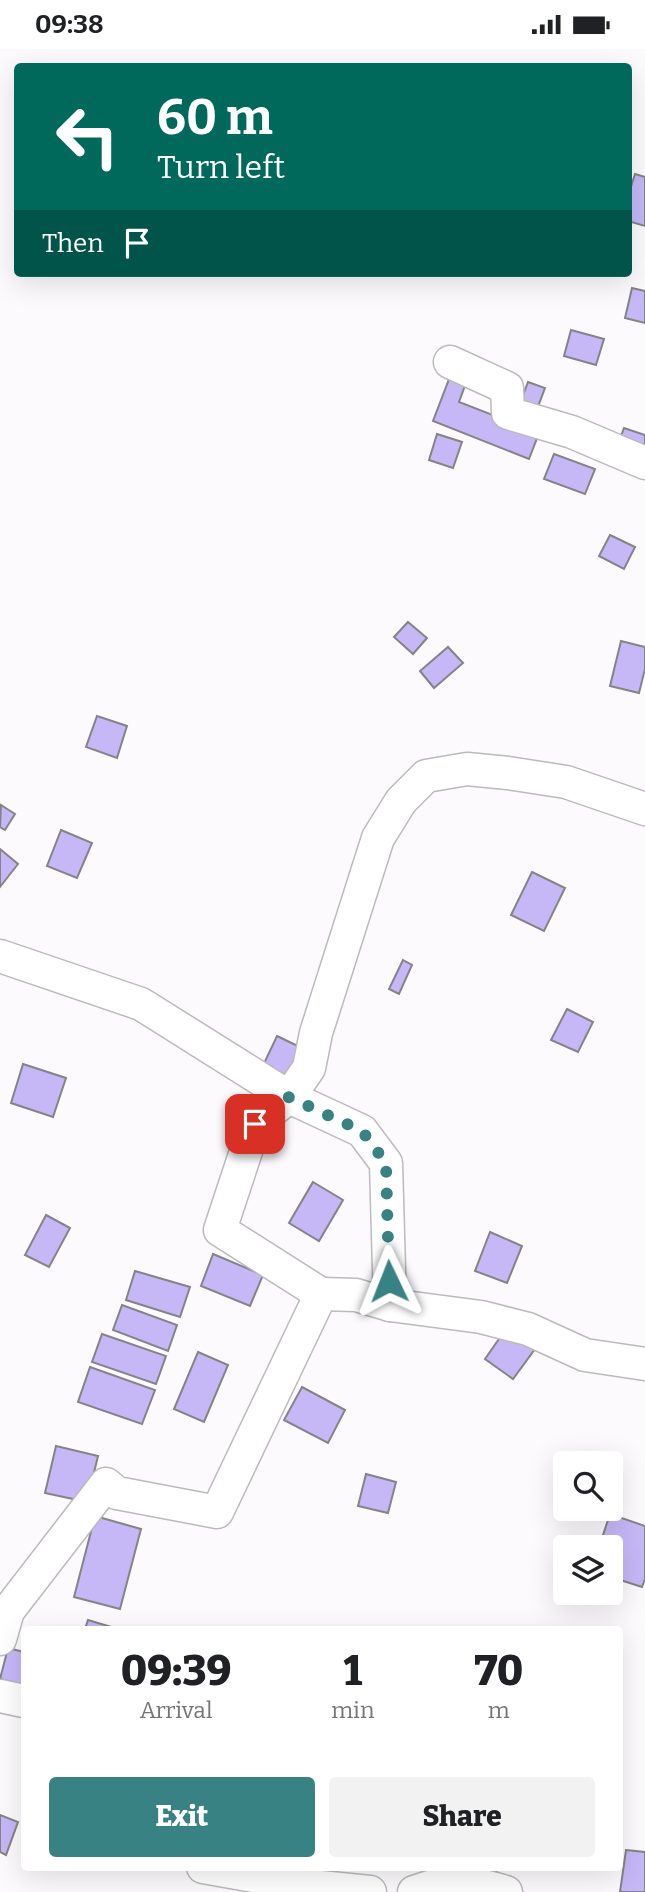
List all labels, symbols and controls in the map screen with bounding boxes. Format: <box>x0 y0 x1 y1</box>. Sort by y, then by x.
text: 09:38 <box>35 9 104 40</box>
text: 60 m <box>157 88 273 147</box>
icon: left <box>42 91 133 182</box>
text: Turn left <box>157 148 285 186</box>
icon: arrive <box>118 224 156 262</box>
text: Then <box>42 228 104 259</box>
pin <box>225 1094 285 1154</box>
icon: arrive <box>236 1105 274 1143</box>
position arrow <box>352 1244 426 1318</box>
map controls <box>553 1451 623 1605</box>
button: search <box>553 1451 623 1521</box>
button: layers <box>553 1535 623 1605</box>
text: 09:39 <box>121 1646 232 1696</box>
text: 1 <box>344 1646 362 1696</box>
text: 70 <box>474 1646 523 1696</box>
text: Arrival <box>140 1696 213 1724</box>
text: min <box>331 1696 375 1724</box>
text: m <box>488 1696 510 1724</box>
button: Exit <box>49 1777 315 1857</box>
button: Share <box>329 1777 595 1857</box>

